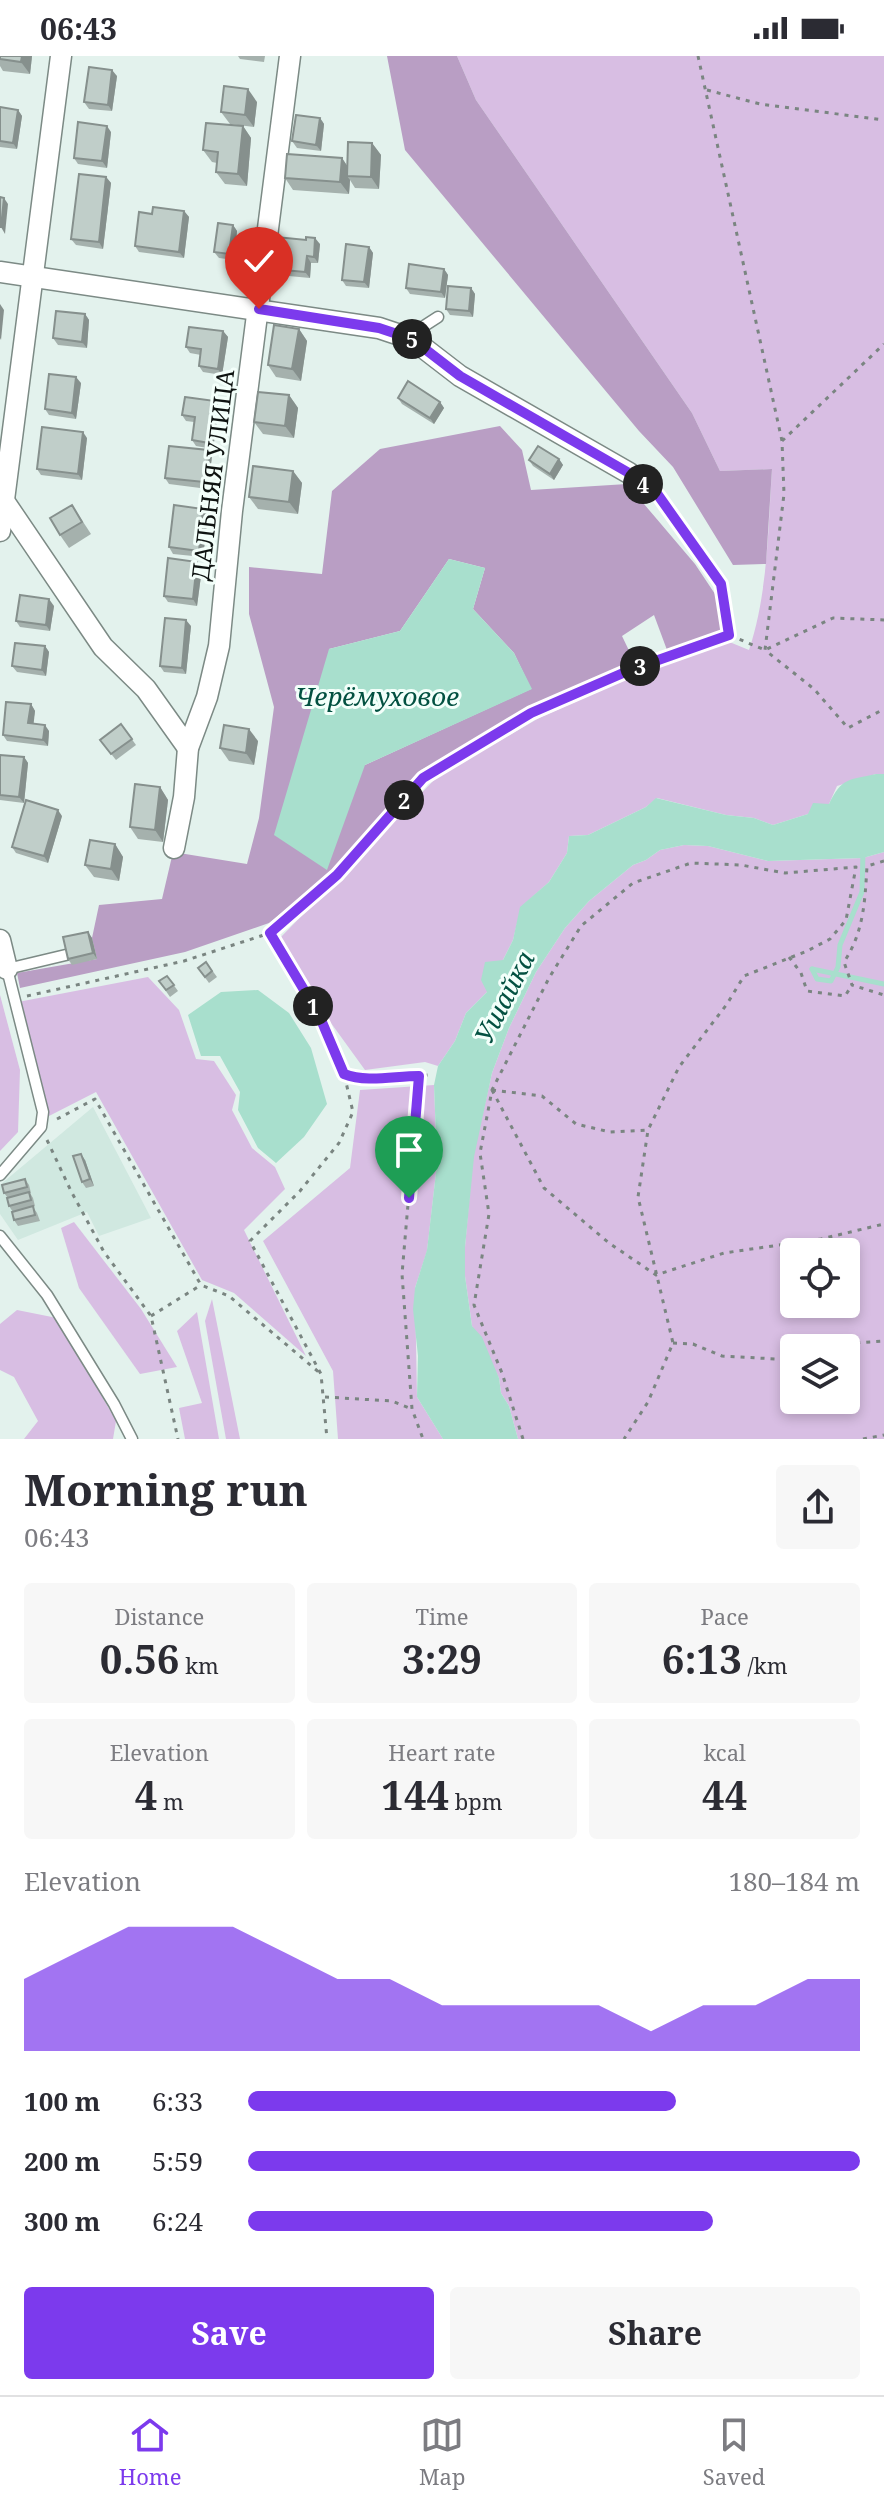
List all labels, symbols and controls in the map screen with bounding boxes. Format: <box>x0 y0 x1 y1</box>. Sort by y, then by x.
text: 06:43 <box>40 8 117 49</box>
pin <box>225 227 293 309</box>
icon: check <box>237 239 281 283</box>
pin: 5 <box>392 319 432 359</box>
text: 5 <box>406 324 418 354</box>
street label: ДАЛЬНЯЯ УЛИЦА <box>183 367 241 582</box>
pin: 4 <box>623 464 663 504</box>
text: 4 <box>637 469 649 499</box>
pin: 3 <box>620 646 660 686</box>
text: 3 <box>634 651 646 681</box>
water label: Черёмуховое <box>295 678 459 714</box>
pin: 2 <box>384 780 424 820</box>
text: 2 <box>398 785 410 815</box>
water label: Ушайка <box>465 944 543 1049</box>
pin: 1 <box>293 986 333 1026</box>
text: 1 <box>307 991 319 1021</box>
pin <box>375 1116 443 1198</box>
icon: arrive <box>387 1128 431 1172</box>
map controls <box>780 1238 860 1414</box>
button: locate <box>780 1238 860 1318</box>
button: layers <box>780 1334 860 1414</box>
text: Morning run <box>24 1459 308 1519</box>
button: share <box>776 1465 860 1549</box>
text: 06:43 <box>24 1519 90 1555</box>
text: Distance <box>114 1601 204 1631</box>
text: Time <box>415 1601 469 1631</box>
text: Pace <box>701 1601 749 1631</box>
text: 0.56 <box>100 1631 179 1686</box>
text: 3:29 <box>402 1631 482 1686</box>
text: 6:13 <box>662 1631 742 1686</box>
text: km <box>179 1650 219 1680</box>
text: /km <box>742 1650 788 1680</box>
text: Elevation <box>110 1737 209 1767</box>
text: Heart rate <box>388 1737 496 1767</box>
text: kcal <box>703 1737 746 1767</box>
text: 4 <box>135 1767 157 1822</box>
text: 144 <box>381 1767 449 1822</box>
text: 44 <box>702 1767 747 1822</box>
text: m <box>157 1786 184 1816</box>
text: bpm <box>449 1786 503 1816</box>
text: Elevation <box>24 1863 141 1899</box>
text: 180–184 m <box>728 1863 860 1899</box>
text: 100 m <box>24 2083 100 2119</box>
text: 6:33 <box>152 2083 203 2119</box>
text: 200 m <box>24 2143 100 2179</box>
text: 5:59 <box>152 2143 203 2179</box>
text: 300 m <box>24 2203 100 2239</box>
text: 6:24 <box>152 2203 203 2239</box>
button: Save <box>24 2287 434 2379</box>
button: Share <box>450 2287 860 2379</box>
tab: Home <box>119 2413 181 2491</box>
tab: Map <box>419 2413 465 2491</box>
tab: Saved <box>703 2413 765 2491</box>

